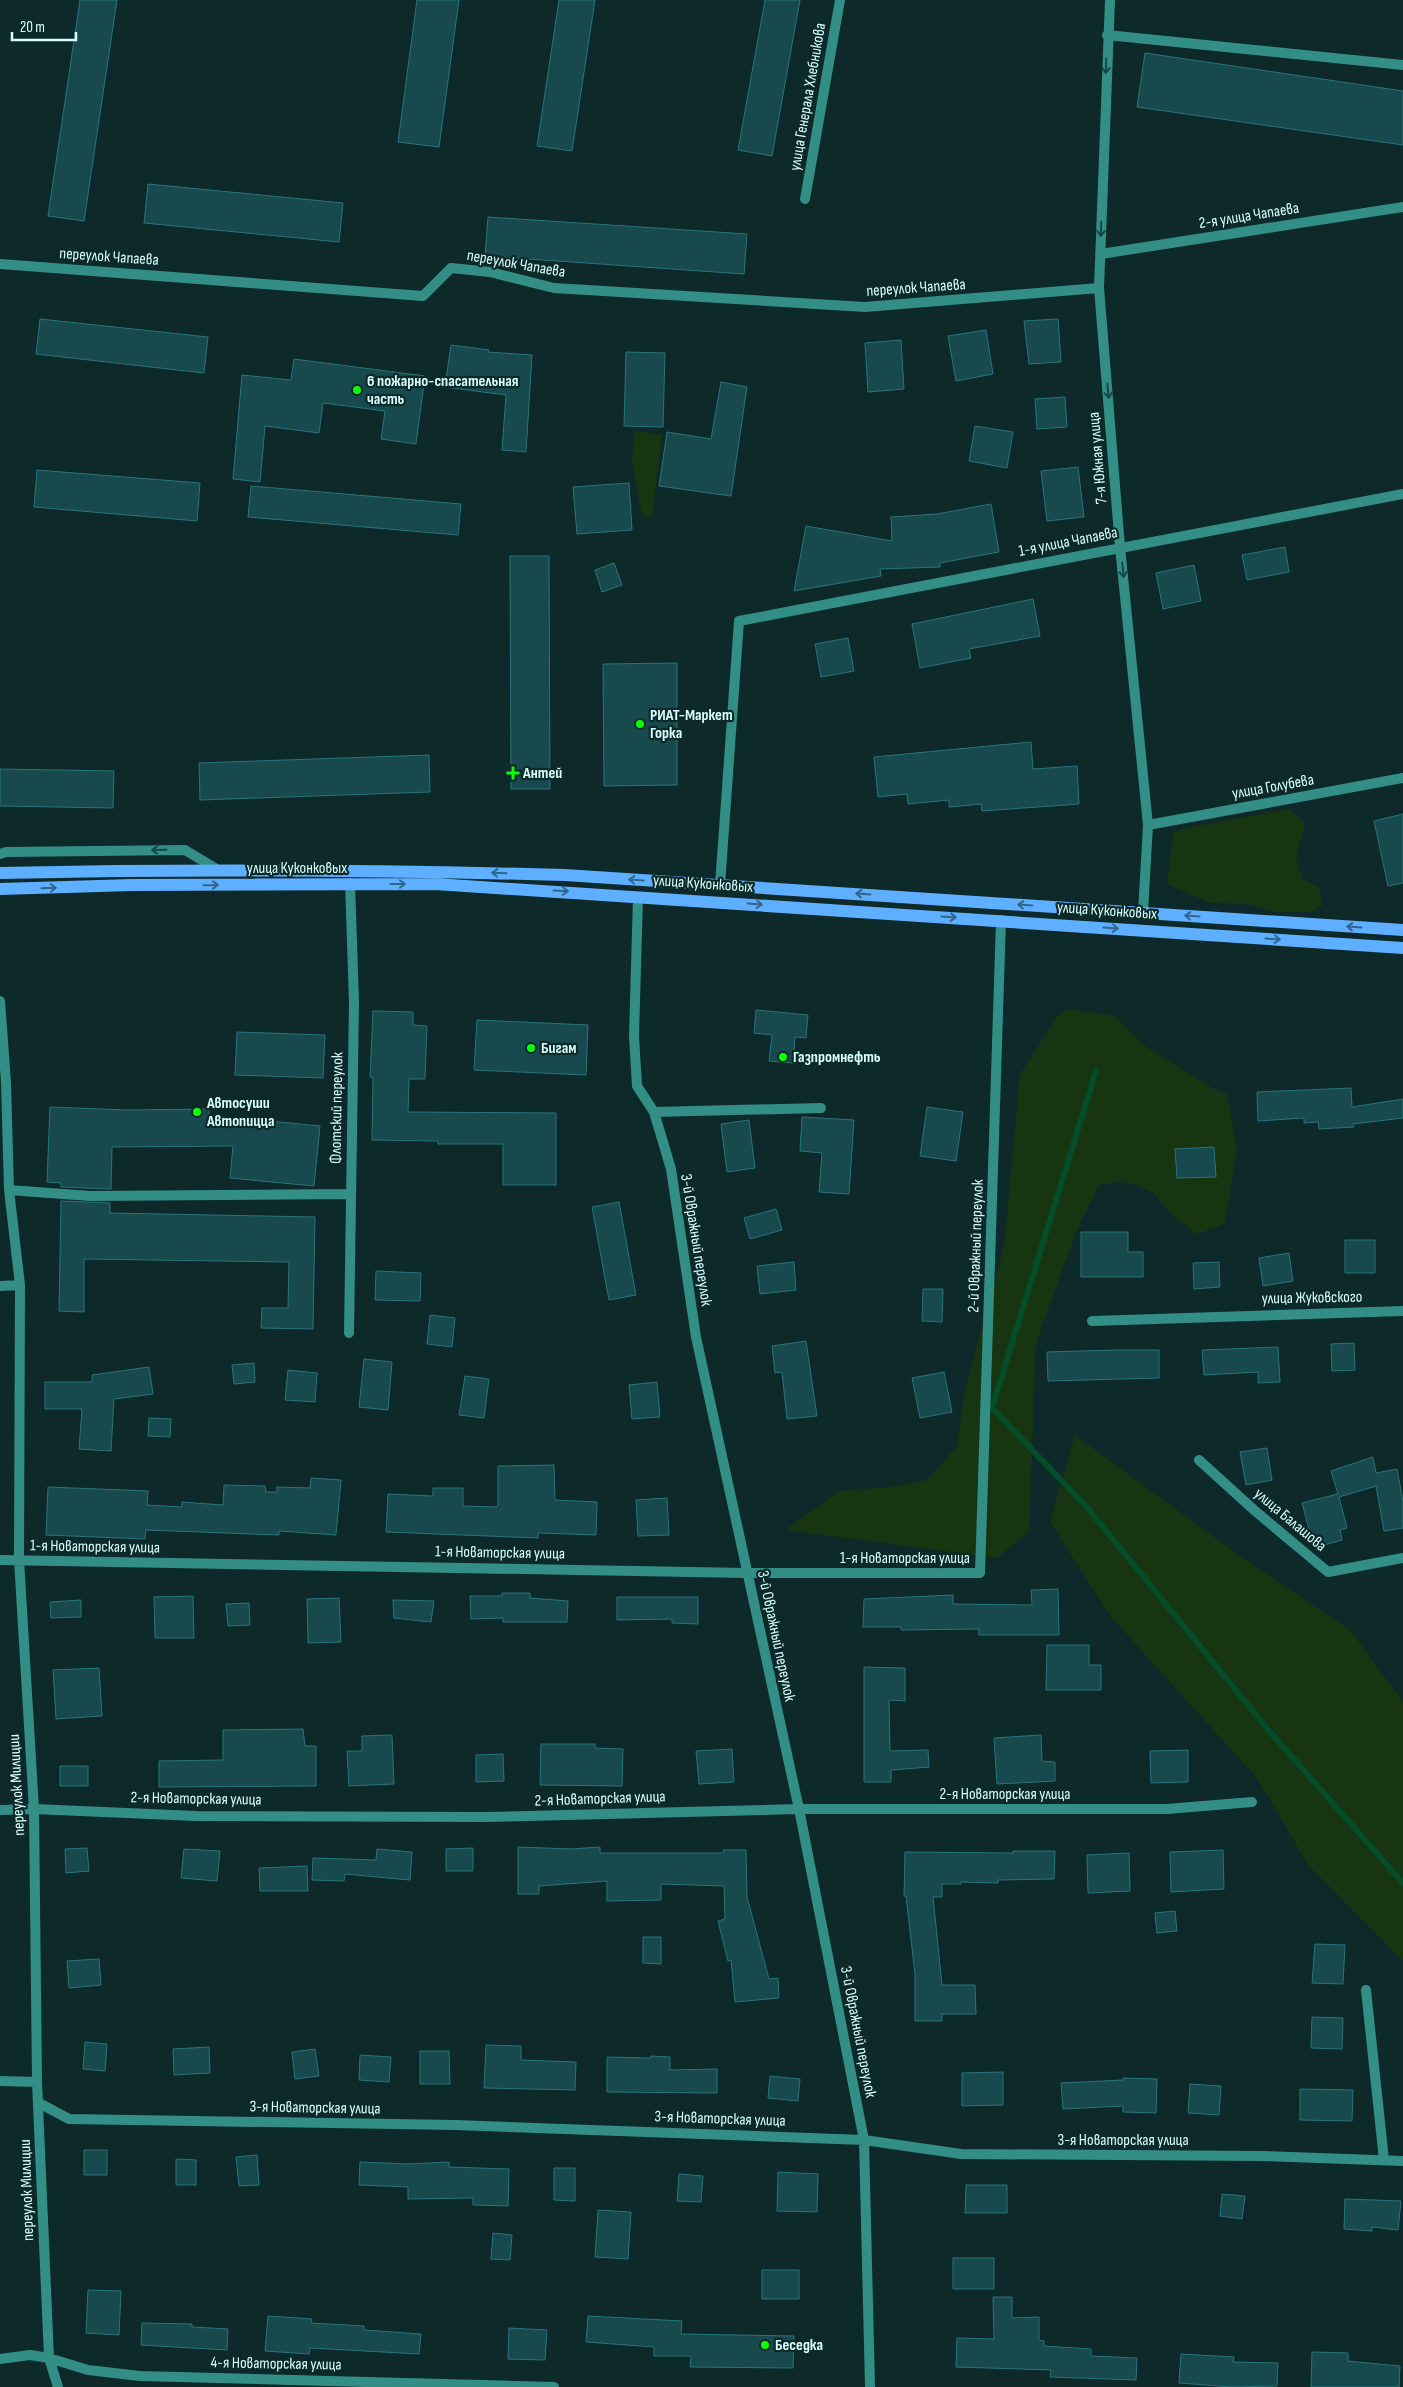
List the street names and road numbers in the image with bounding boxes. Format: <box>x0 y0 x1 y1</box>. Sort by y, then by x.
street label: улица Генерала Хлебникова <box>786 22 830 172</box>
street label: 2-я улица Чапаева <box>1198 199 1300 233</box>
street label: переулок Чапаева <box>59 244 159 270</box>
street label: переулок Чапаева <box>465 246 567 282</box>
street label: переулок Чапаева <box>866 275 966 301</box>
street label: 7-я Южная улица <box>1085 411 1111 505</box>
street label: 1-я улица Чапаева <box>1017 523 1119 561</box>
street label: улица Голубева <box>1231 770 1315 804</box>
street label: улица Куконковых <box>247 859 347 878</box>
street label: улица Куконковых <box>652 871 754 897</box>
street label: улица Куконковых <box>1056 898 1158 924</box>
street label: Флотский переулок <box>327 1051 347 1164</box>
street label: 3-й Овражный переулок <box>676 1173 716 1308</box>
street label: 2-й Овражный переулок <box>964 1178 988 1313</box>
street label: улица Жуковского <box>1261 1288 1363 1308</box>
street label: улица Балашова <box>1250 1484 1330 1556</box>
street label: 1-я Новаторская улица <box>30 1536 160 1558</box>
street label: 1-я Новаторская улица <box>435 1542 565 1564</box>
street label: 1-я Новаторская улица <box>840 1549 970 1568</box>
street label: 3-й Овражный переулок <box>753 1569 799 1704</box>
street label: переулок Милиции <box>5 1734 29 1836</box>
street label: 2-я Новаторская улица <box>940 1785 1070 1804</box>
street label: 2-я Новаторская улица <box>534 1787 666 1811</box>
street label: 2-я Новаторская улица <box>130 1788 262 1810</box>
street label: 3-й Овражный переулок <box>836 1965 880 2100</box>
street label: 3-я Новаторская улица <box>249 2097 381 2119</box>
street label: 3-я Новаторская улица <box>654 2107 786 2131</box>
street label: 3-я Новаторская улица <box>1057 2131 1189 2150</box>
street label: переулок Милиции <box>16 2139 38 2241</box>
street label: 4-я Новаторская улица <box>210 2353 342 2375</box>

